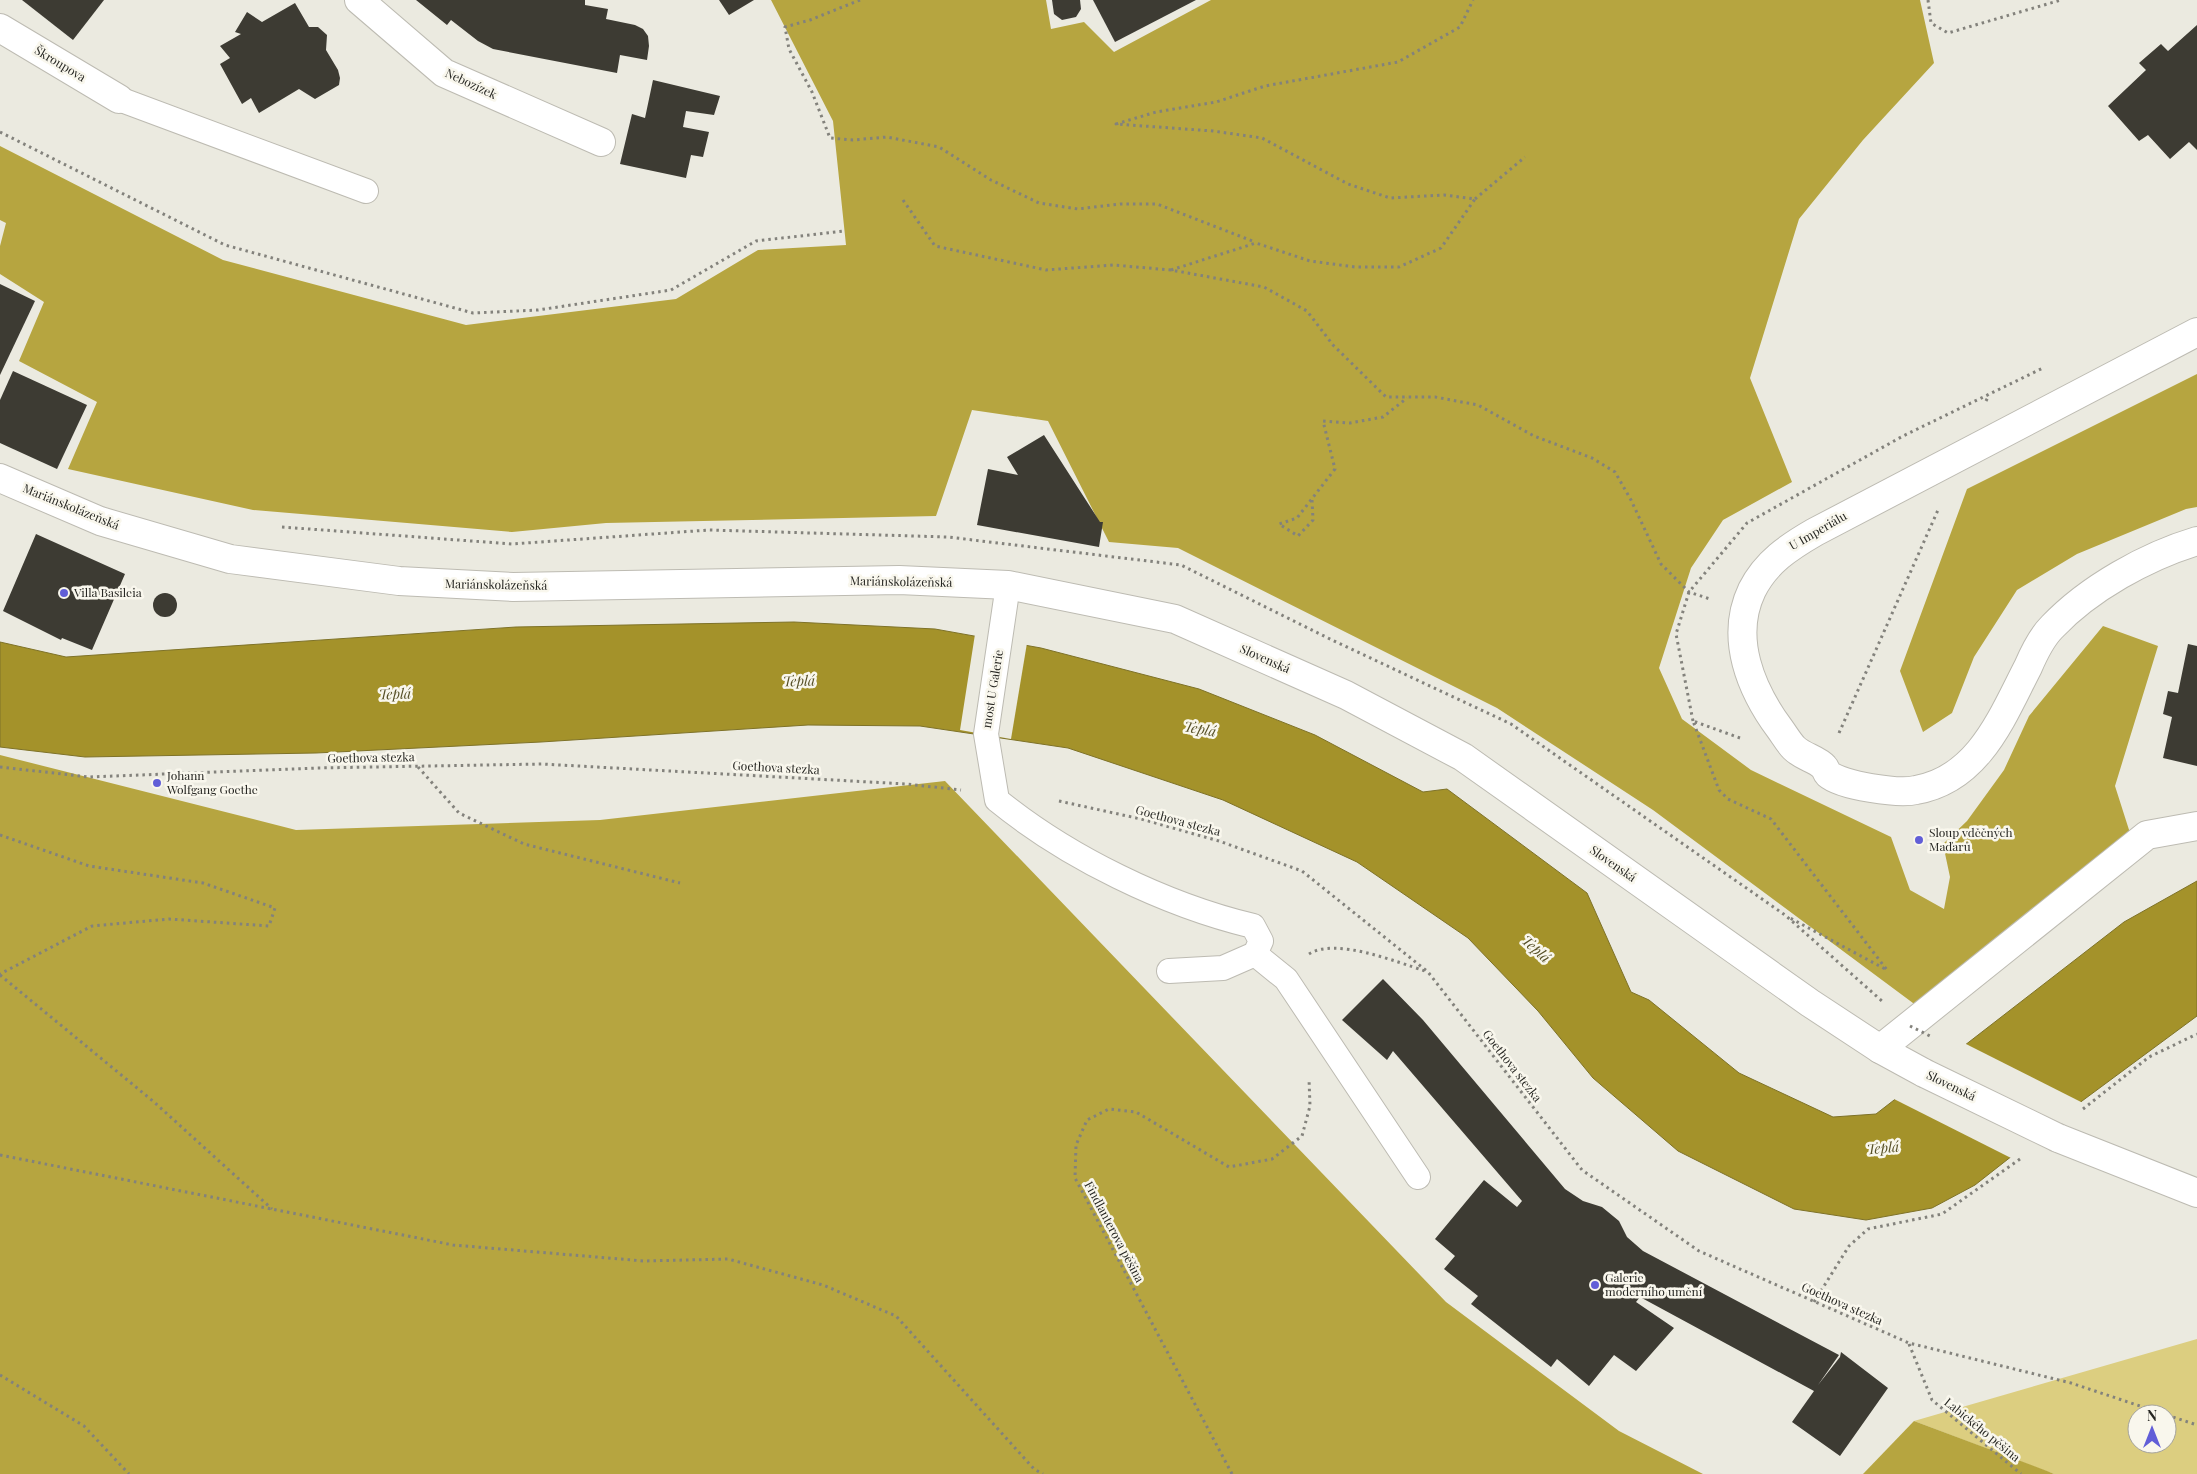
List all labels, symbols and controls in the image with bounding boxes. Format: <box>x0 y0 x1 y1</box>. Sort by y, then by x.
street label: Škroupova <box>32 42 89 85</box>
street label: Nebozízek <box>443 64 500 102</box>
street label: Mariánskolázeňská <box>21 479 122 533</box>
street label: U Imperiálu <box>1786 507 1849 553</box>
street label: Mariánskolázeňská <box>850 572 952 590</box>
street label: Mariánskolázeňská <box>445 575 547 593</box>
place label: Villa Basileia <box>73 584 142 600</box>
marker: Villa Basileia <box>58 587 70 599</box>
street label: Slovenská <box>1238 640 1293 676</box>
street label: most U Galerie <box>978 648 1006 729</box>
water label: Teplá <box>782 670 816 691</box>
water label: Teplá <box>378 683 412 704</box>
water label: Teplá <box>1182 716 1218 741</box>
street label: Goethova stezka <box>327 748 415 766</box>
street label: Goethova stezka <box>732 757 820 777</box>
place label: Johann Wolfgang Goethe <box>166 767 258 797</box>
marker: Johann Wolfgang Goethe <box>151 777 163 789</box>
street label: Goethova stezka <box>1134 801 1223 839</box>
place label: Sloup vděčných Maďarů <box>1929 824 2013 854</box>
marker: Sloup vděčných Maďarů <box>1913 834 1925 846</box>
street label: Slovenská <box>1587 841 1640 885</box>
water label: Teplá <box>1518 931 1555 967</box>
street label: Goethova stezka <box>1480 1026 1546 1105</box>
street label: Slovenská <box>1924 1066 1979 1104</box>
water label: Teplá <box>1866 1137 1901 1158</box>
street label: Findlanterova pěšina <box>1081 1178 1148 1285</box>
place label: Galerie moderního umění <box>1605 1269 1703 1299</box>
street label: Goethova stezka <box>1799 1278 1886 1328</box>
marker: Galerie moderního umění <box>1589 1279 1601 1291</box>
street label: Labického pěšina <box>1941 1394 2024 1465</box>
north arrow <box>2127 1404 2177 1454</box>
text: N <box>2147 1406 2157 1425</box>

